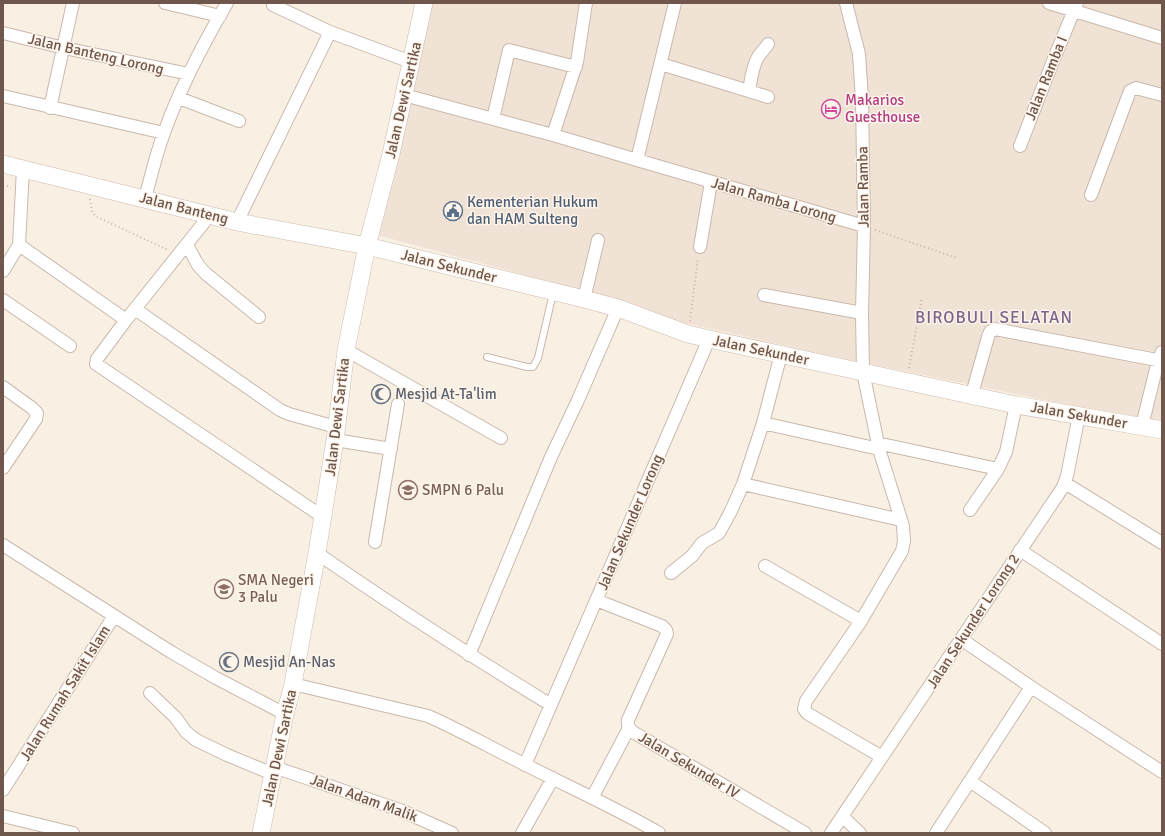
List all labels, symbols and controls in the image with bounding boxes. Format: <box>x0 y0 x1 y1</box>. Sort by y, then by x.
street label: Jalan Banteng Lorong <box>26 30 166 78</box>
street label: Jalan Ramba I <box>1021 33 1071 123</box>
street label: Jalan Dewi Sartika <box>381 40 425 160</box>
place label: Makarios Guesthouse <box>845 91 920 126</box>
hotel icon: Makarios Guesthouse <box>820 98 842 120</box>
street label: Jalan Ramba <box>853 146 873 228</box>
street label: Jalan Ramba Lorong <box>709 174 839 226</box>
street label: Jalan Banteng <box>138 188 230 228</box>
place label: Kementerian Hukum dan HAM Sulteng <box>467 193 598 228</box>
public building icon: Kementerian Hukum dan HAM Sulteng <box>442 200 464 222</box>
street label: Jalan Sekunder <box>399 245 499 287</box>
district label: BIROBULI SELATAN <box>915 307 1073 328</box>
street label: Jalan Sekunder <box>711 331 811 369</box>
street label: Jalan Dewi Sartika <box>321 357 353 477</box>
mosque icon: Mesjid At-Ta'lim <box>370 383 392 405</box>
place label: Mesjid At-Ta'lim <box>395 385 497 403</box>
street label: Jalan Sekunder <box>1029 398 1129 432</box>
street label: Jalan Sekunder Lorong <box>593 451 667 593</box>
school or university icon: SMPN 6 Palu <box>397 479 419 501</box>
place label: SMPN 6 Palu <box>422 481 504 499</box>
street label: Jalan Sekunder Lorong 2 <box>923 550 1023 692</box>
place label: SMA Negeri 3 Palu <box>238 571 314 606</box>
school or university icon: SMA Negeri 3 Palu <box>213 578 235 600</box>
street label: Jalan Rumah Sakit Islam <box>16 622 114 764</box>
mosque icon: Mesjid An-Nas <box>218 651 240 673</box>
place label: Mesjid An-Nas <box>243 653 336 671</box>
street label: Jalan Dewi Sartika <box>258 688 300 808</box>
street label: Jalan Sekunder IV <box>635 728 743 802</box>
street label: Jalan Adam Malik <box>308 770 421 826</box>

